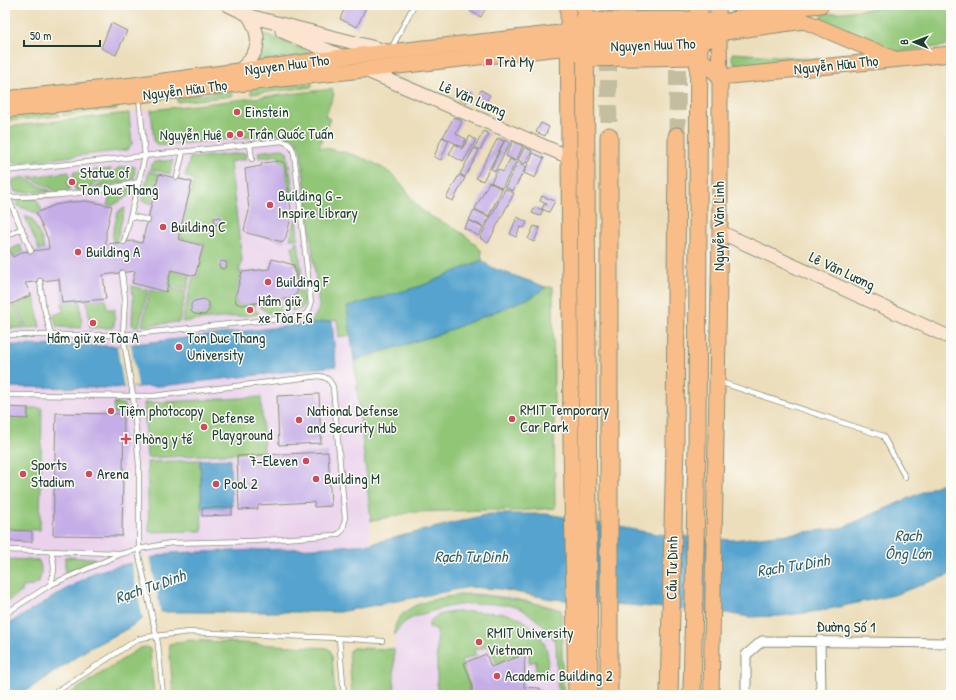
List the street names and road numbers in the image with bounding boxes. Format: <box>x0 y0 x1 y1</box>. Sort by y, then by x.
street label: Nguyen Huu Tho <box>610 33 696 56</box>
street label: Nguyen Huu Tho <box>243 49 330 80</box>
street label: Nguyễn Hữu Thọ <box>793 50 879 79</box>
street label: Nguyễn Hữu Thọ <box>141 74 228 105</box>
street label: Lê Văn Lương <box>437 75 510 122</box>
street label: Nguyễn Văn Linh <box>708 181 729 271</box>
street label: Lê Văn Lương <box>806 246 879 295</box>
street label: Cầu Tư Dinh <box>660 536 683 600</box>
street label: Đường Số 1 <box>816 615 876 638</box>

